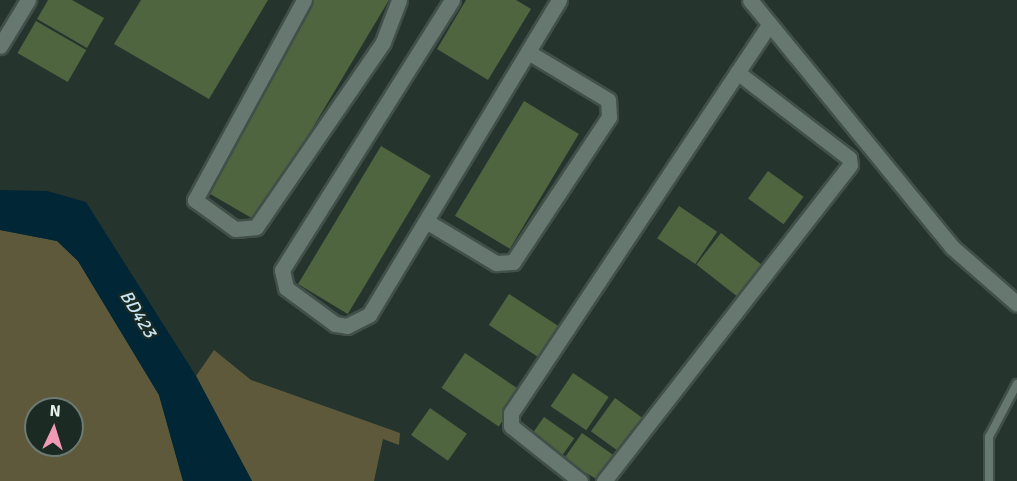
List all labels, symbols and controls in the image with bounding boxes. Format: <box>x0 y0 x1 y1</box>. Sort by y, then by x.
water label: BD423 <box>115 286 161 342</box>
north arrow <box>24 397 84 457</box>
text: N <box>49 401 61 421</box>

